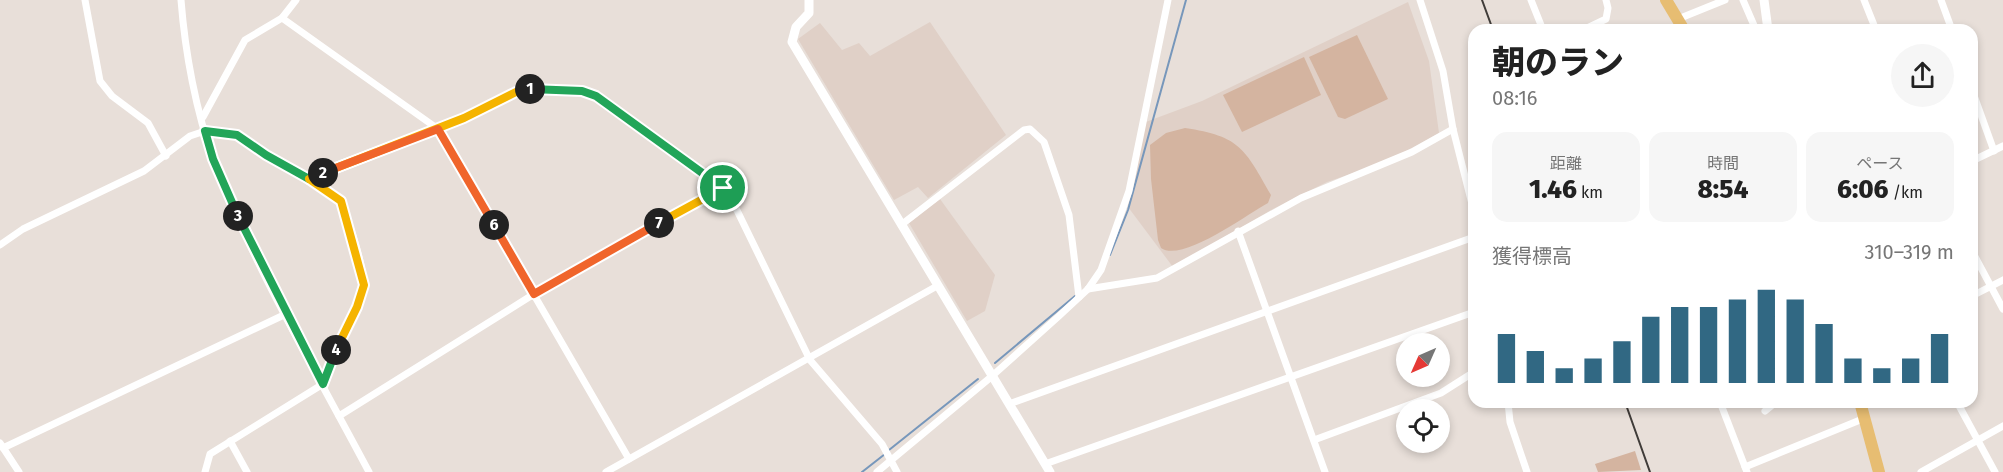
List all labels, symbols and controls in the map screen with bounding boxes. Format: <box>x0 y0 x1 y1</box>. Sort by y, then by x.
text: 朝のラン <box>1492 43 1624 83</box>
button: share <box>1891 44 1954 107</box>
pin: 1 <box>515 74 545 104</box>
text: 1 <box>526 79 534 98</box>
text: 08:16 <box>1492 86 1538 110</box>
text: 距離 <box>1550 154 1582 173</box>
text: 時間 <box>1707 154 1739 173</box>
text: ペース <box>1856 154 1904 173</box>
pin: 2 <box>308 158 338 188</box>
pin <box>697 162 748 213</box>
text: 2 <box>319 163 327 182</box>
icon: arrive <box>706 171 739 204</box>
text: 1.46 <box>1529 174 1577 205</box>
text: 8:54 <box>1698 174 1748 205</box>
text: 6:06 <box>1837 174 1889 205</box>
text: km <box>1577 183 1603 202</box>
text: /km <box>1889 183 1923 202</box>
pin: 3 <box>223 201 253 231</box>
text: 3 <box>234 206 242 225</box>
pin: 7 <box>644 208 674 238</box>
pin: 6 <box>479 210 509 240</box>
text: 7 <box>655 213 663 232</box>
text: 6 <box>489 215 499 234</box>
text: 310–319 m <box>1864 240 1954 264</box>
text: 獲得標高 <box>1492 244 1572 268</box>
north arrow <box>1396 333 1450 387</box>
map controls <box>1396 333 1450 453</box>
pin: 4 <box>321 335 351 365</box>
text: 4 <box>331 340 341 359</box>
button: locate <box>1396 399 1450 453</box>

